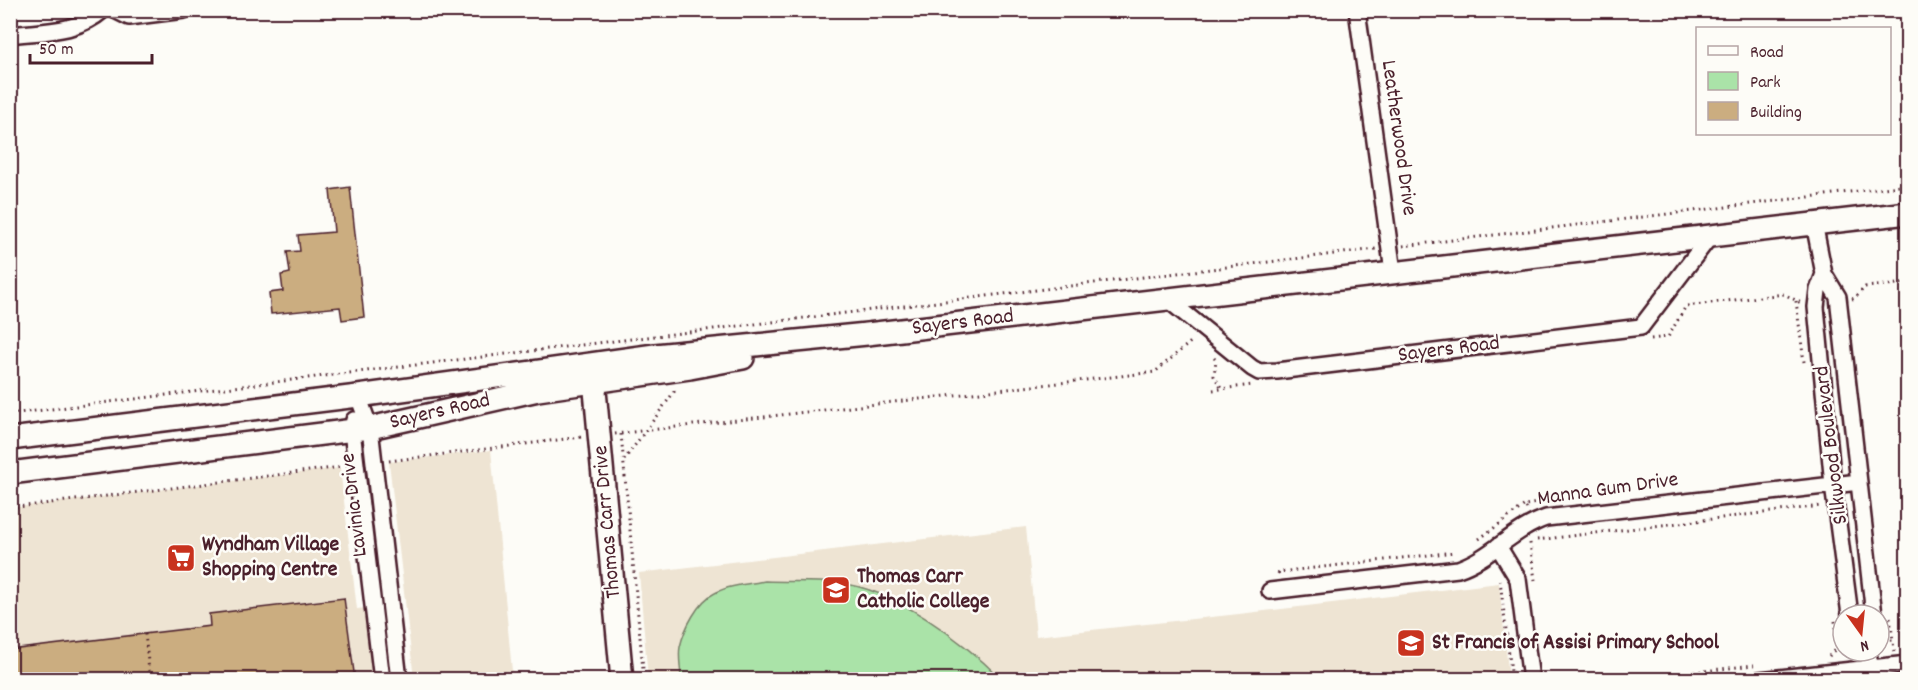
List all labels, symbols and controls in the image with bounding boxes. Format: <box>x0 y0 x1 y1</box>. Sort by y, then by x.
scale bar <box>30 27 152 65</box>
legend <box>1696 27 1891 135</box>
text: 50 m <box>39 38 74 63</box>
text: Road <box>1750 41 1784 66</box>
street label: Leatherwood Drive <box>1372 58 1424 218</box>
text: Park <box>1750 71 1781 96</box>
text: Building <box>1750 101 1802 126</box>
street label: Sayers Road <box>910 301 1016 345</box>
street label: Sayers Road <box>1396 328 1502 372</box>
street label: Silkwood Boulevard <box>1807 364 1857 526</box>
street label: Sayers Road <box>387 385 493 439</box>
street label: Thomas Carr Drive <box>586 444 630 600</box>
street label: Lavinia Drive <box>333 451 377 559</box>
street label: Manna Gum Drive <box>1536 465 1680 515</box>
place label: Wyndham Village Shopping Centre <box>202 530 340 586</box>
supermarket icon: Wyndham Village Shopping Centre <box>165 542 197 574</box>
place label: Thomas Carr Catholic College <box>857 562 990 618</box>
school or university icon: Thomas Carr Catholic College <box>820 574 852 606</box>
north arrow <box>1831 603 1891 663</box>
school or university icon: St Francis of Assisi Primary School <box>1395 627 1427 659</box>
place label: St Francis of Assisi Primary School <box>1432 628 1720 659</box>
text: N <box>1857 633 1871 657</box>

